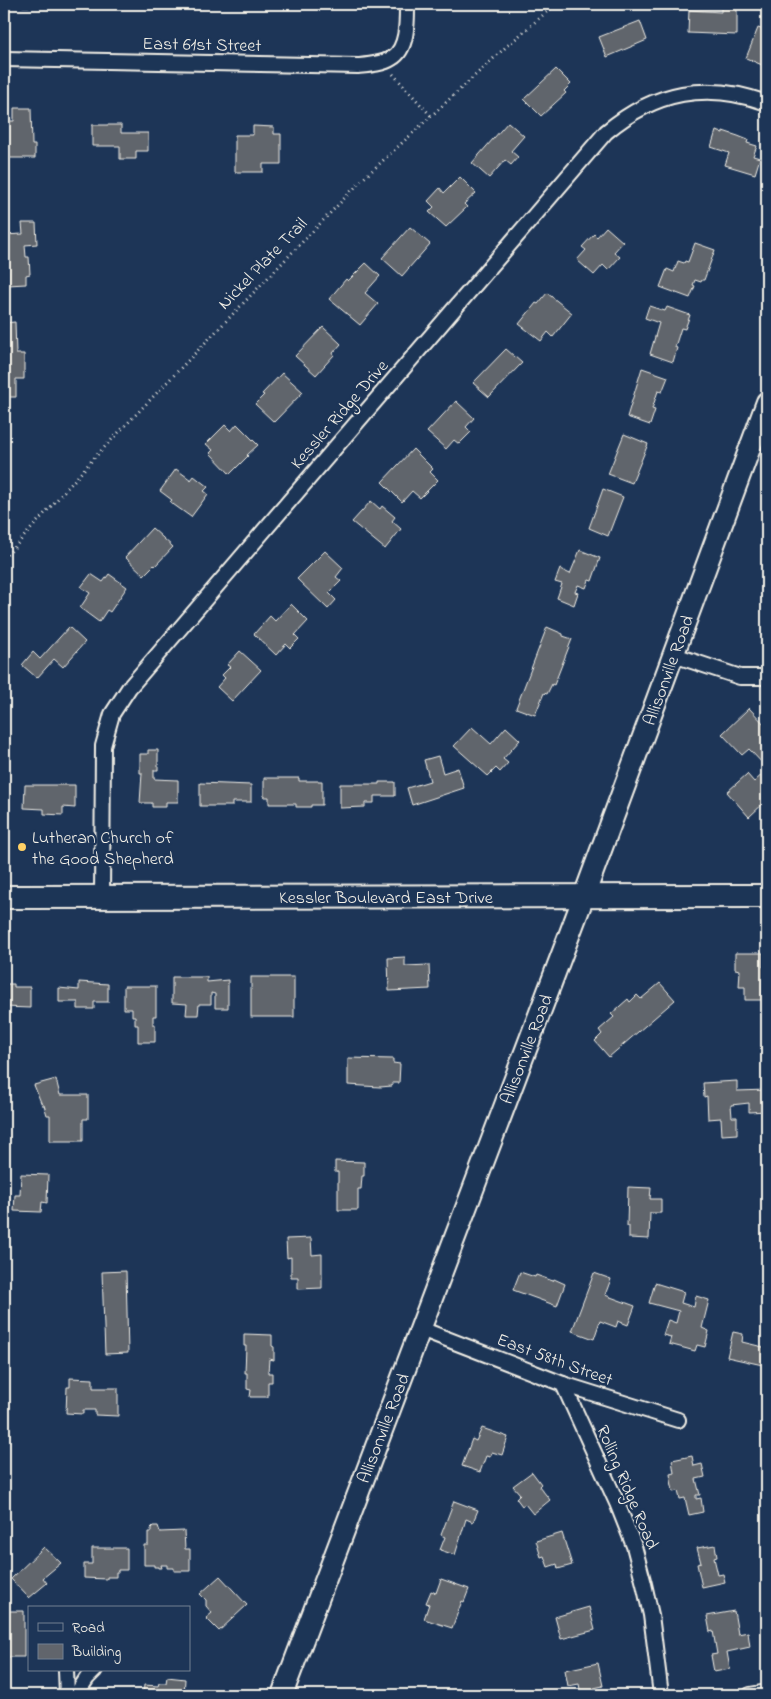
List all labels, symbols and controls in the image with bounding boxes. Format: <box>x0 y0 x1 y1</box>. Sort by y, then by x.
street label: East 61st Street <box>142 32 262 60</box>
street label: Nickel Plate Trail <box>213 212 314 316</box>
street label: Kessler Ridge Drive <box>285 354 397 477</box>
street label: Allisonville Road <box>638 612 702 730</box>
place label: Lutheran Church of the Good Shepherd <box>32 826 174 873</box>
marker: Lutheran Church of the Good Shepherd <box>16 841 28 853</box>
street label: Kessler Boulevard East Drive <box>279 886 494 912</box>
street label: Allisonville Road <box>495 991 561 1108</box>
street label: East 58th Street <box>493 1328 616 1394</box>
street label: Allisonville Road <box>352 1370 418 1487</box>
street label: Rolling Ridge Road <box>587 1422 664 1554</box>
legend <box>28 1606 190 1672</box>
text: Road <box>72 1617 105 1639</box>
text: Building <box>71 1641 121 1664</box>

